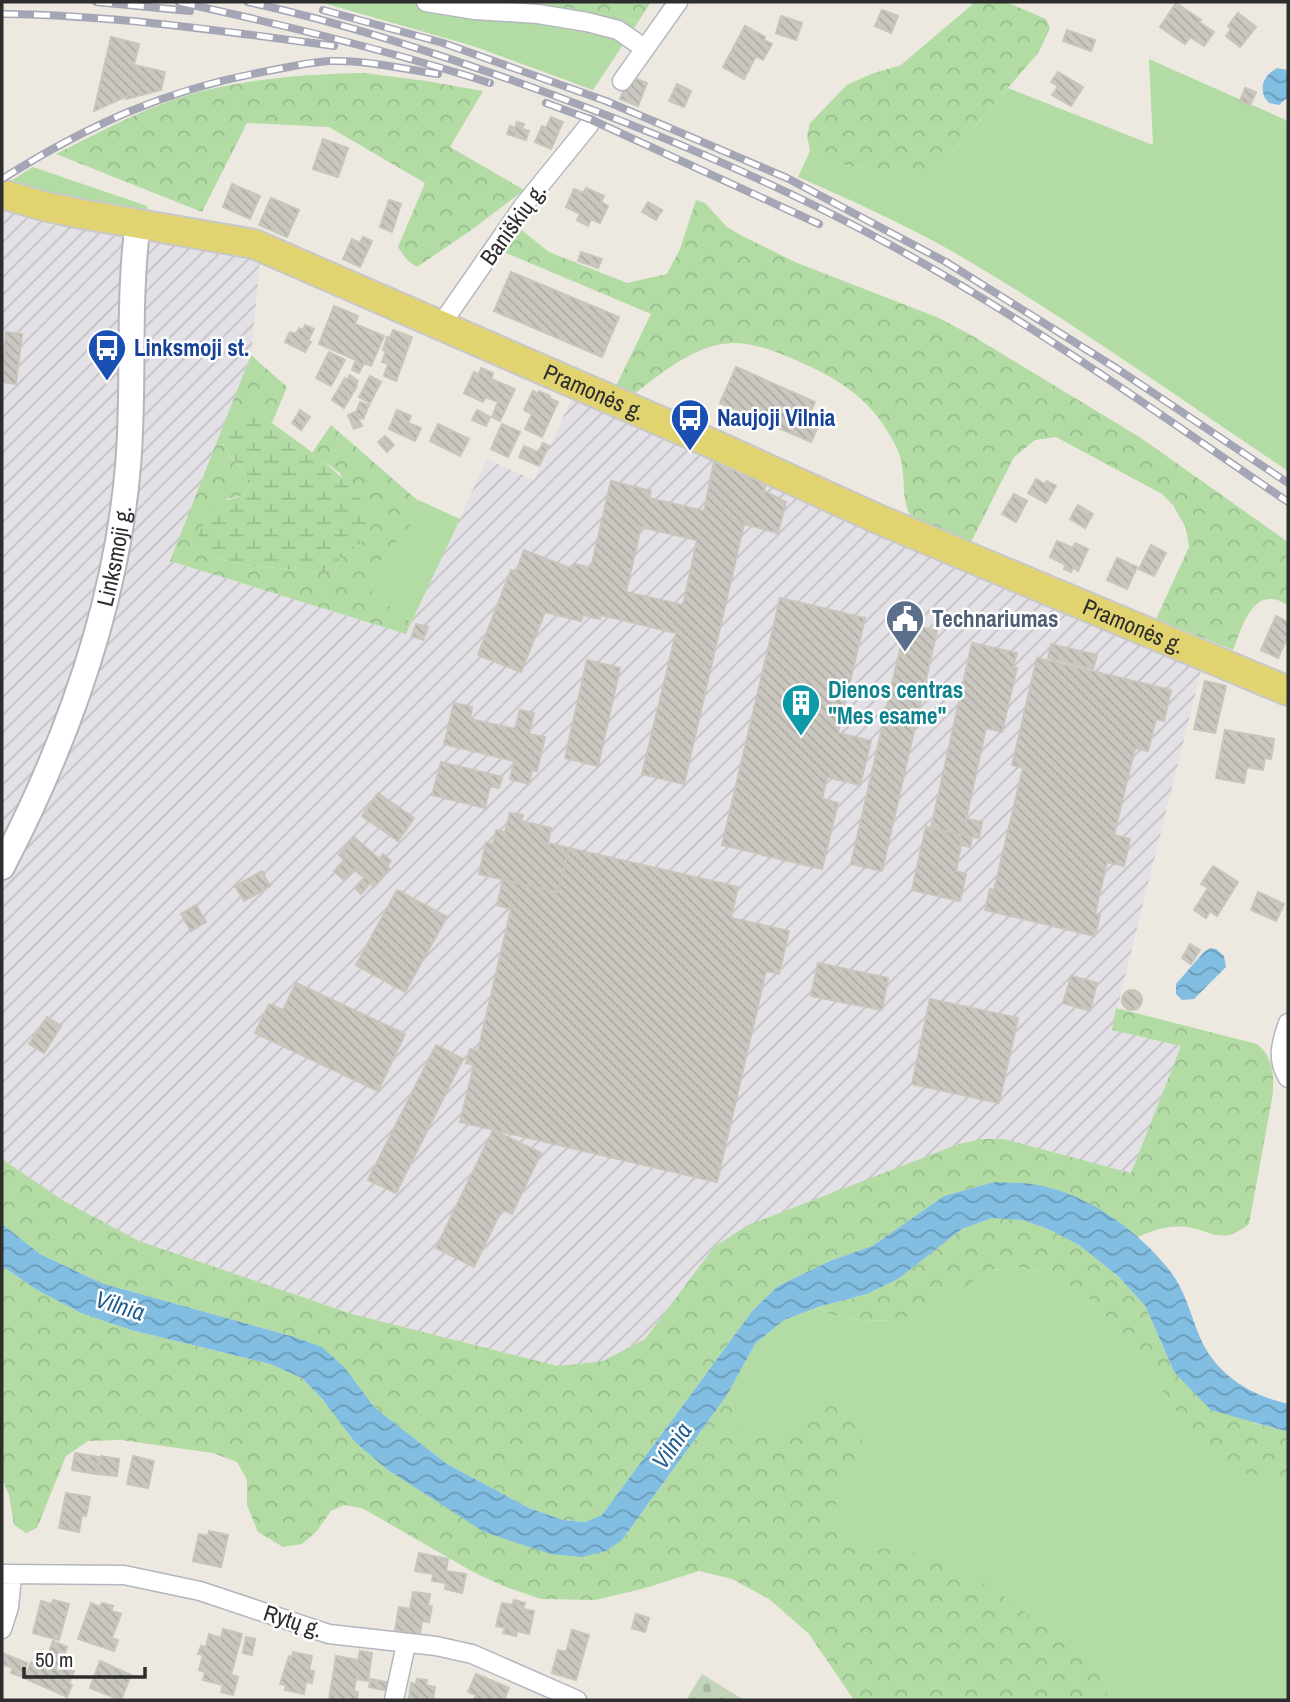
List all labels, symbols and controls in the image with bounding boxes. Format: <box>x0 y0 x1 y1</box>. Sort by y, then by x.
street label: Baniškių g. <box>472 176 553 271</box>
bus stop icon: Linksmoji st. <box>86 327 128 382</box>
place label: Linksmoji st. <box>134 332 249 363</box>
street label: Pramonės g. <box>539 356 649 427</box>
bus stop icon: Naujoji Vilnia <box>669 397 711 452</box>
place label: Naujoji Vilnia <box>717 402 836 433</box>
street label: Linksmoji g. <box>89 504 139 609</box>
street label: Pramonės g. <box>1078 591 1189 661</box>
public building icon: Technariumas <box>884 598 926 653</box>
place label: Technariumas <box>932 603 1059 634</box>
place label: Dienos centras "Mes esame" <box>828 674 963 731</box>
building icon: Dienos centras "Mes esame" <box>780 682 822 737</box>
water label: Vilnia <box>92 1282 149 1328</box>
water label: Vilnia <box>644 1416 699 1475</box>
street label: Rytų g. <box>260 1597 326 1645</box>
scale bar <box>24 1636 145 1680</box>
text: 50 m <box>35 1645 73 1674</box>

